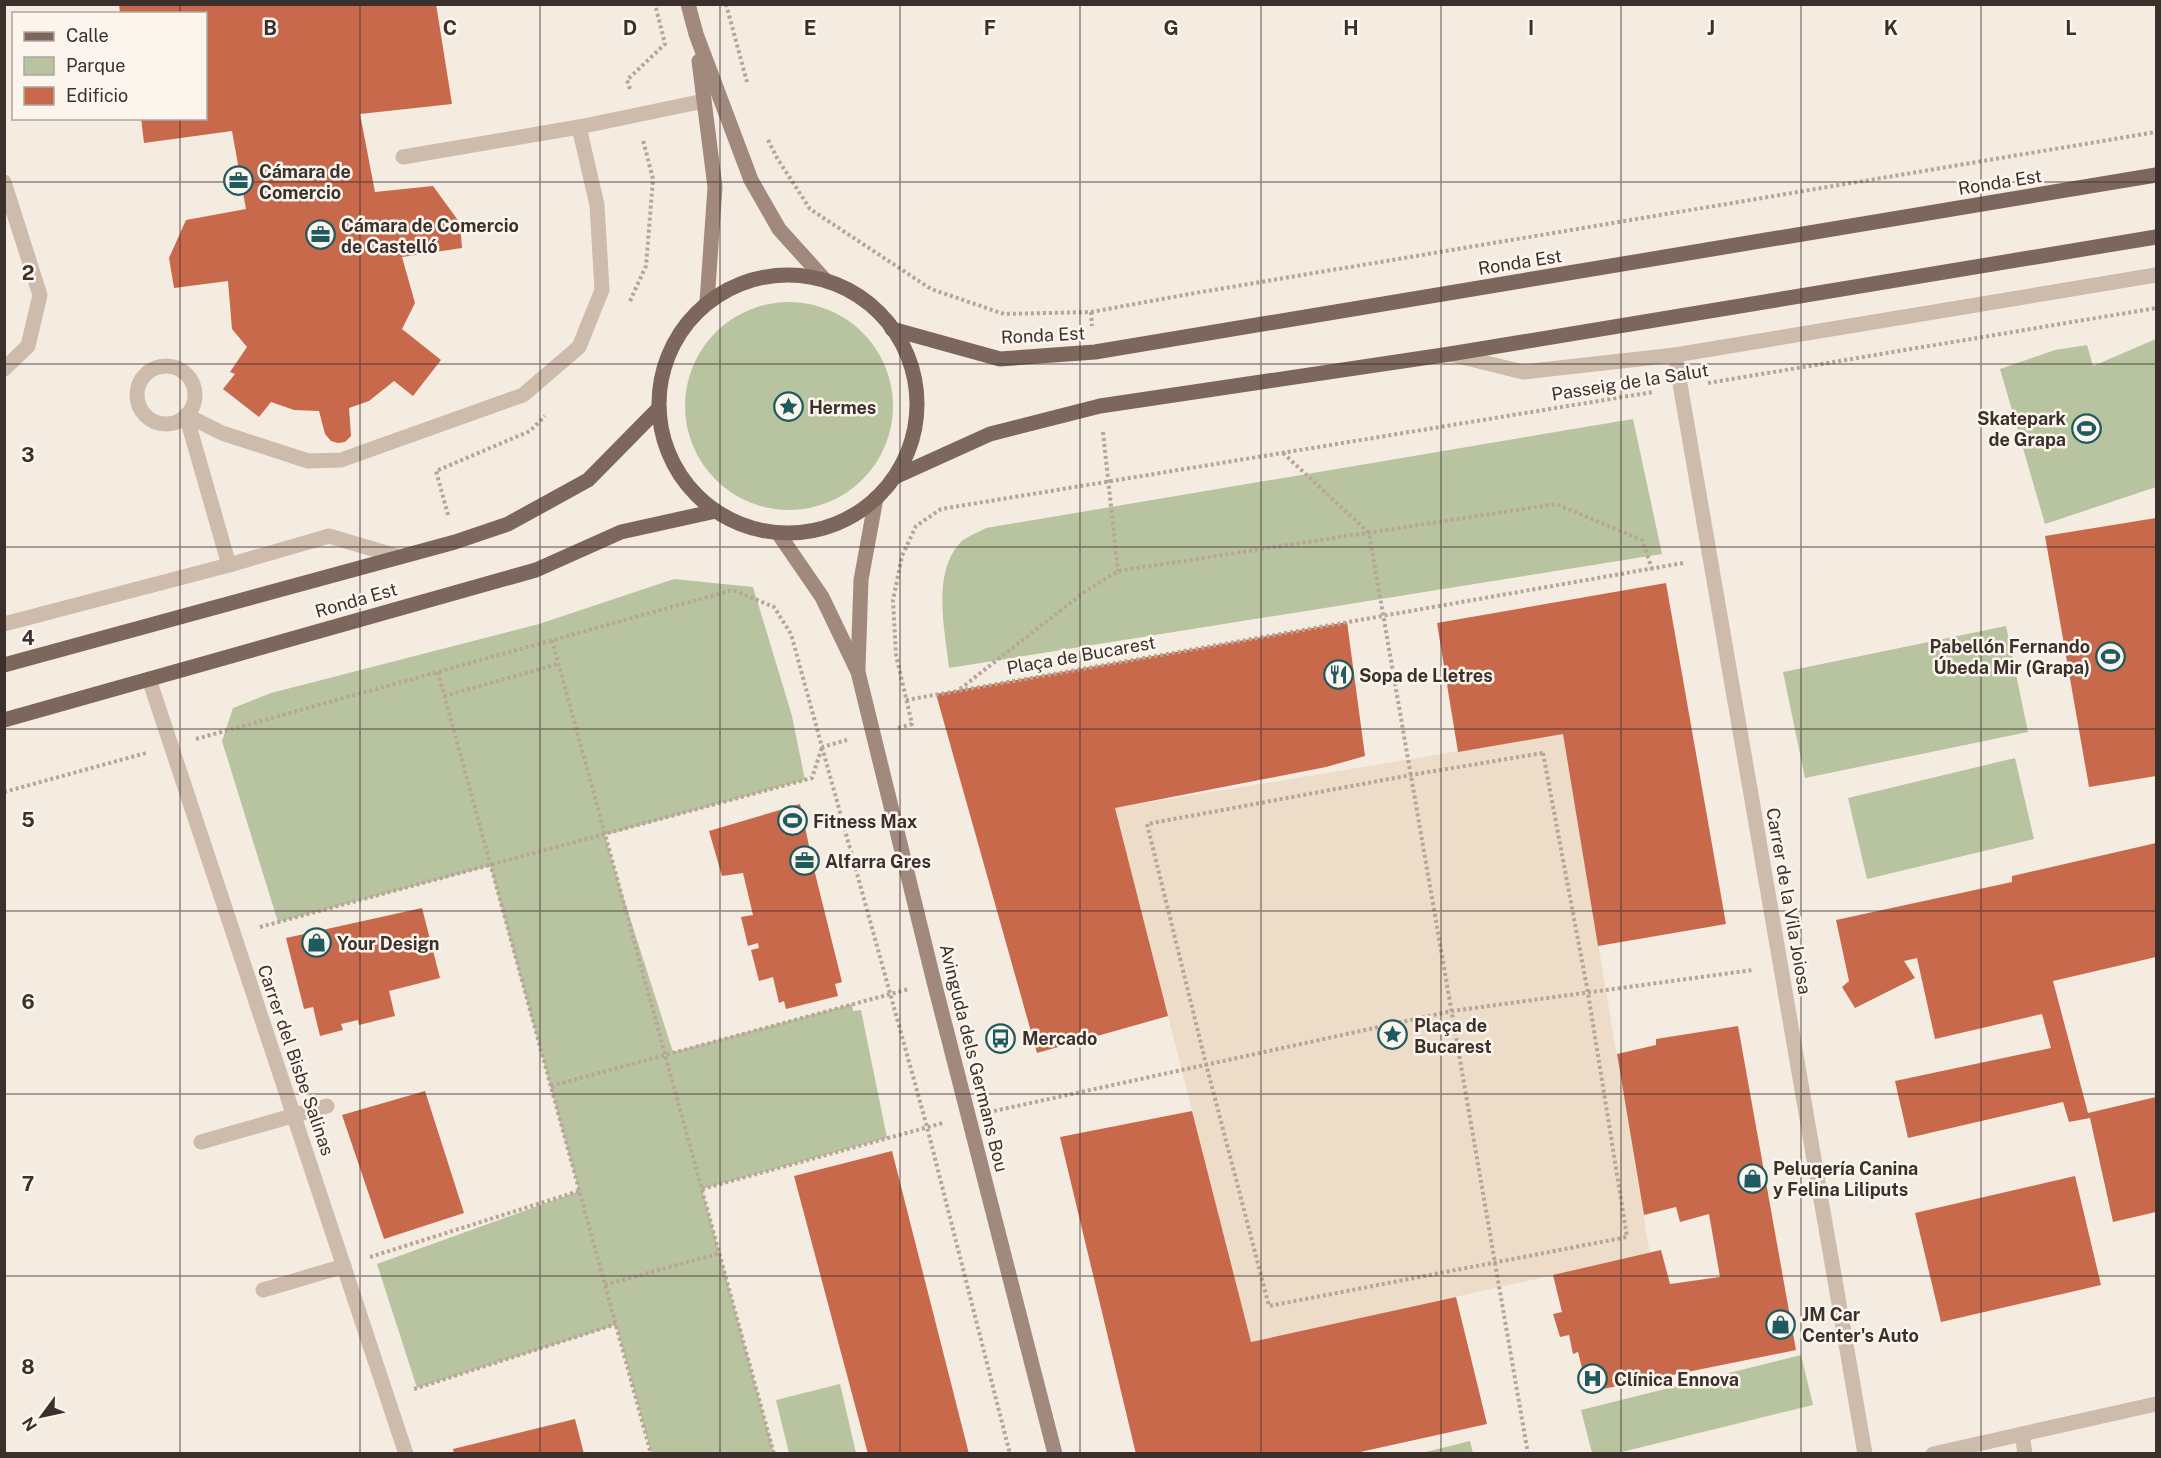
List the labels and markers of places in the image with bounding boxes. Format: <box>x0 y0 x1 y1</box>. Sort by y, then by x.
place label: Cámara de Comercio <box>259 161 351 203</box>
office icon: Cámara de Comercio <box>222 165 254 197</box>
place label: Cámara de Comercio de Castelló <box>341 215 519 257</box>
office icon: Cámara de Comercio de Castelló <box>304 219 336 251</box>
place icon: Hermes <box>772 391 804 423</box>
place label: Hermes <box>809 397 876 418</box>
place label: Skatepark de Grapa <box>1977 408 2067 450</box>
sports icon: Skatepark de Grapa <box>2071 412 2103 444</box>
place label: Pabellón Fernando Úbeda Mir (Grapa) <box>1930 636 2090 678</box>
sports icon: Pabellón Fernando Úbeda Mir (Grapa) <box>2095 640 2127 672</box>
restaurant icon: Sopa de Lletres <box>1322 659 1354 691</box>
place label: Sopa de Lletres <box>1359 665 1493 686</box>
sports icon: Fitness Max <box>776 805 808 837</box>
place label: Fitness Max <box>813 811 918 832</box>
office icon: Alfarra Gres <box>788 845 820 877</box>
place label: Alfarra Gres <box>825 851 931 872</box>
shop icon: Your Design <box>300 927 332 959</box>
place label: Your Design <box>337 933 439 954</box>
place label: Plaça de Bucarest <box>1414 1015 1492 1057</box>
place icon: Plaça de Bucarest <box>1377 1019 1409 1051</box>
bus stop icon: Mercado <box>985 1022 1017 1054</box>
place label: Mercado <box>1022 1028 1097 1049</box>
place label: Peluqería Canina y Felina Liliputs <box>1773 1158 1918 1200</box>
shop icon: Peluqería Canina y Felina Liliputs <box>1736 1162 1768 1194</box>
place label: JM Car Center's Auto <box>1802 1304 1919 1346</box>
shop icon: JM Car Center's Auto <box>1765 1308 1797 1340</box>
hospital icon: Clínica Ennova <box>1577 1363 1609 1395</box>
place label: Clínica Ennova <box>1614 1369 1739 1390</box>

